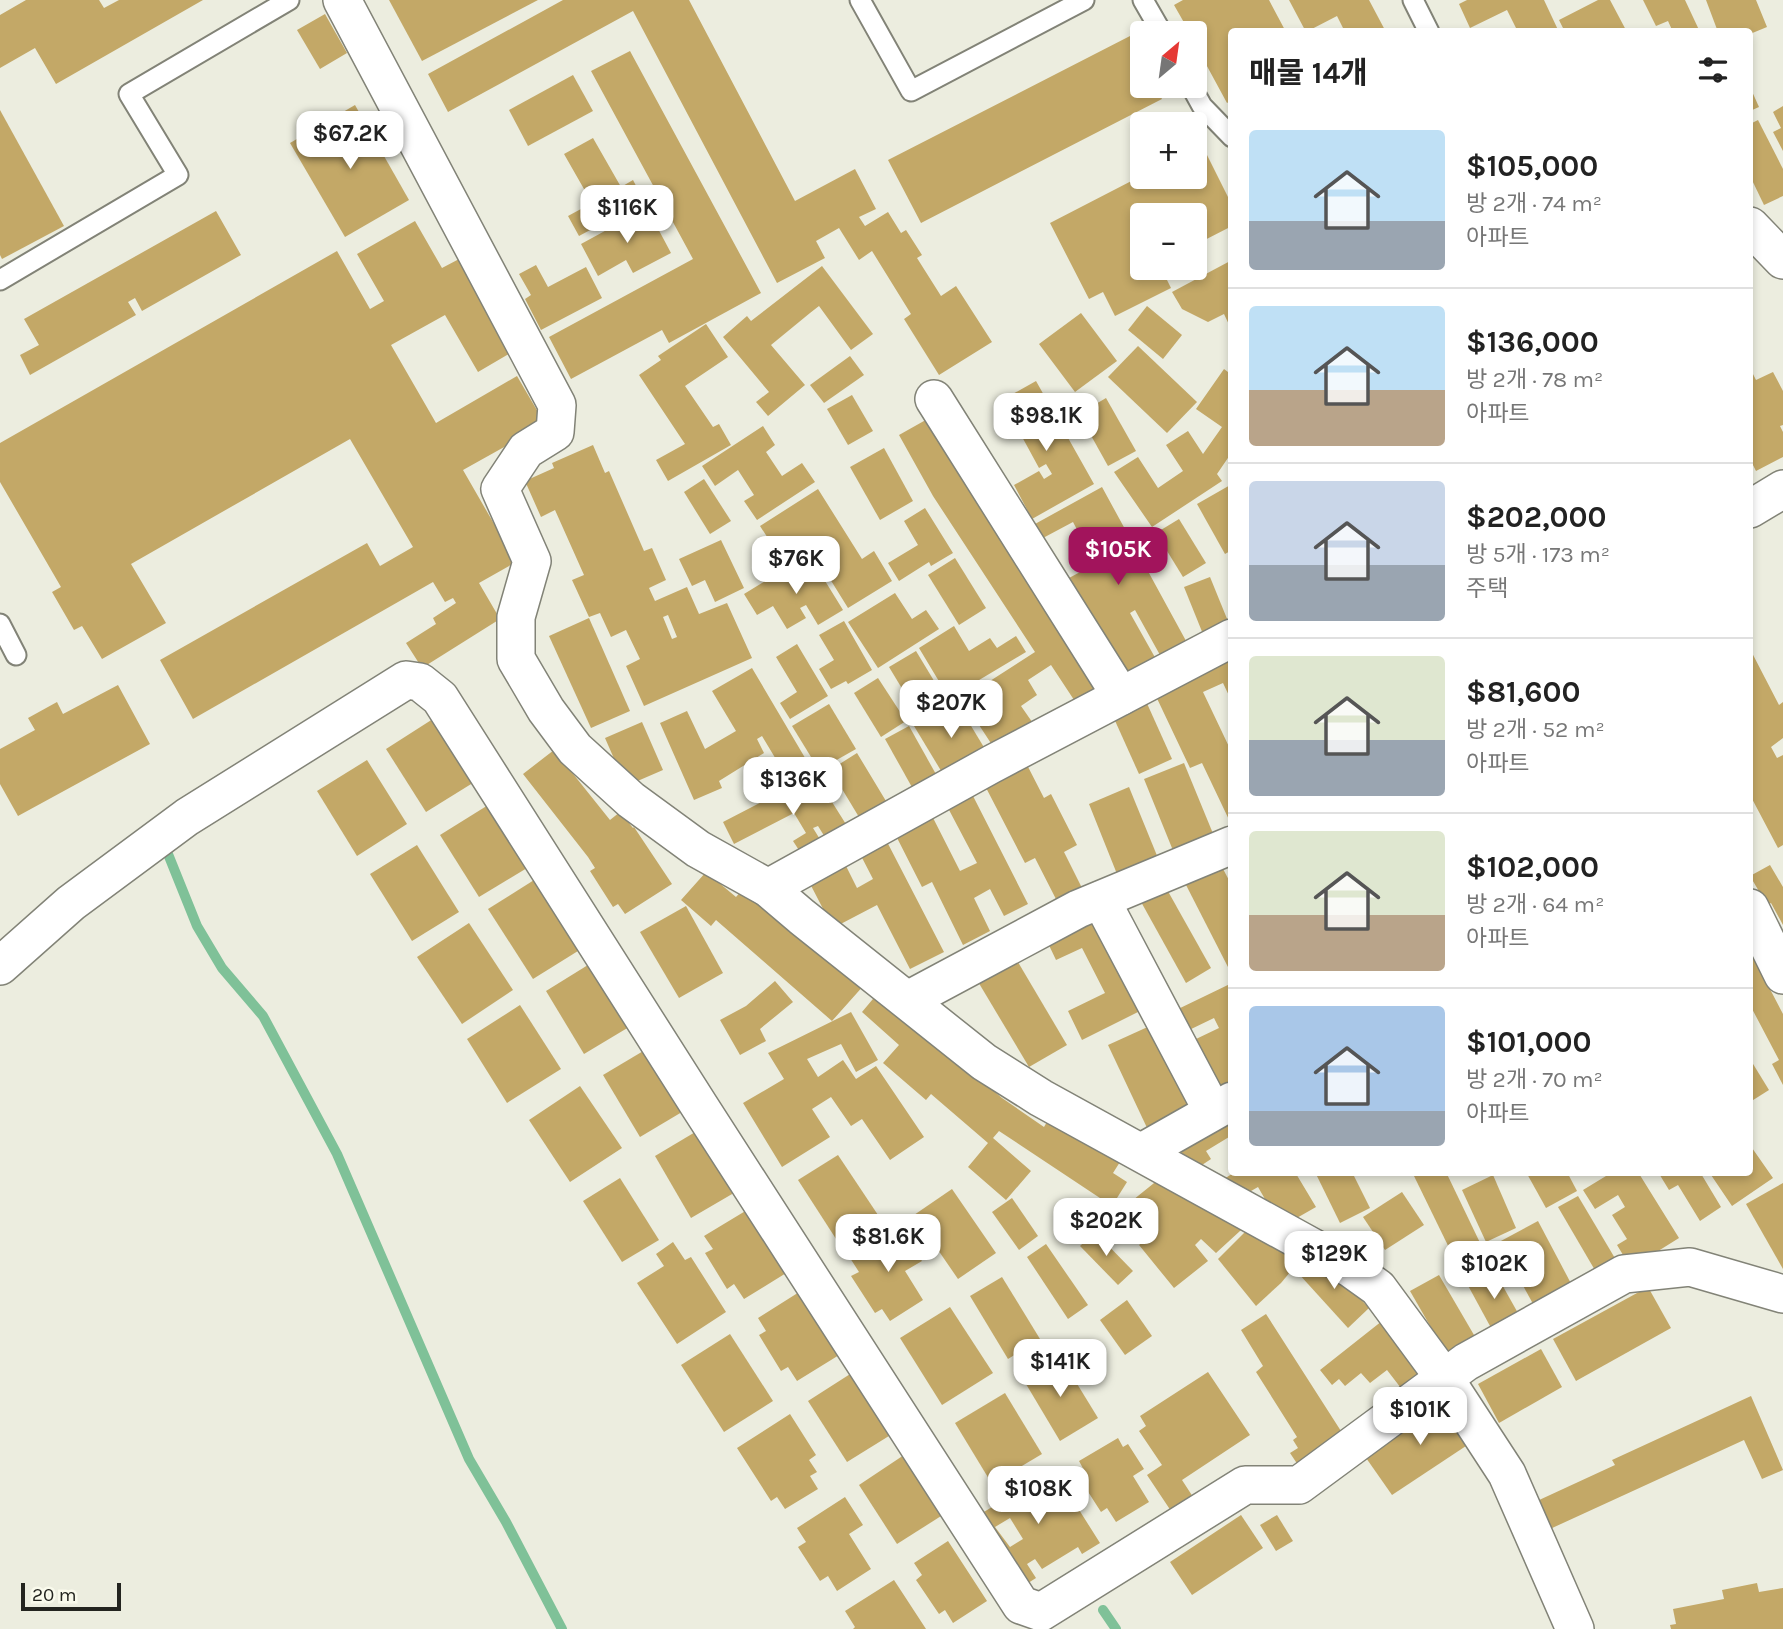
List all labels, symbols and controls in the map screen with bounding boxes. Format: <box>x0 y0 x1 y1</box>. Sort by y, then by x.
north arrow <box>1130 21 1208 98</box>
map controls <box>1130 21 1207 280</box>
icon: filters <box>1694 51 1732 89</box>
text: 매물 14개 <box>1249 55 1368 91</box>
pin: $67.2K <box>293 111 407 171</box>
button: + <box>1130 112 1207 189</box>
text: $67.2K <box>312 120 388 147</box>
text: $105,000 <box>1466 148 1598 184</box>
icon: home <box>1305 158 1389 242</box>
pin: $116K <box>578 186 676 245</box>
text: 방 2개 · 74 m² <box>1466 190 1602 217</box>
text: $116K <box>596 194 658 221</box>
button: − <box>1130 203 1207 280</box>
text: 아파트 <box>1466 224 1529 251</box>
text: $136,000 <box>1466 324 1599 360</box>
icon: home <box>1305 334 1389 418</box>
text: 방 2개 · 78 m² <box>1466 366 1603 393</box>
pin: $98.1K <box>989 393 1103 453</box>
text: 아파트 <box>1466 400 1529 427</box>
text: $98.1K <box>1010 402 1082 429</box>
text: $202,000 <box>1466 499 1606 535</box>
icon: home <box>1305 509 1389 593</box>
pin: $105K <box>1069 528 1167 587</box>
pin: $76K <box>755 536 837 596</box>
text: $105K <box>1084 536 1152 563</box>
text: 방 5개 · 173 m² <box>1466 541 1610 568</box>
text: $76K <box>768 545 824 572</box>
text: 주택 <box>1466 575 1508 602</box>
text: $81,600 <box>1466 674 1581 710</box>
pin: $207K <box>902 680 1000 740</box>
icon: home <box>1305 684 1389 768</box>
text: $207K <box>916 689 986 716</box>
text: 방 2개 · 52 m² <box>1466 716 1605 743</box>
text: 아파트 <box>1466 750 1529 777</box>
pin: $136K <box>744 758 842 817</box>
text: $136K <box>759 766 827 793</box>
text: $102,000 <box>1466 849 1599 885</box>
icon: home <box>1305 859 1389 943</box>
text: 방 2개 · 64 m² <box>1466 891 1604 918</box>
text: 아파트 <box>1466 925 1529 952</box>
text: $101,000 <box>1466 1024 1592 1060</box>
icon: home <box>1305 1034 1389 1118</box>
text: 방 2개 · 70 m² <box>1466 1066 1603 1093</box>
text: 아파트 <box>1466 1100 1529 1127</box>
pin: $202K <box>1057 1198 1155 1258</box>
text: $202K <box>1069 1207 1143 1234</box>
pin: $81.6K <box>831 1214 945 1274</box>
text: $81.6K <box>852 1223 924 1250</box>
pin: $129K <box>1285 1232 1383 1291</box>
text: $129K <box>1300 1240 1368 1267</box>
pin: $102K <box>1445 1242 1543 1301</box>
text: $102K <box>1460 1250 1528 1277</box>
pin: $141K <box>1011 1340 1109 1399</box>
text: $141K <box>1030 1348 1090 1375</box>
pin: $101K <box>1371 1388 1469 1447</box>
text: $101K <box>1389 1396 1451 1423</box>
pin: $108K <box>989 1466 1087 1526</box>
text: $108K <box>1004 1475 1072 1502</box>
scale bar <box>21 1580 121 1612</box>
text: 20 m <box>32 1584 77 1606</box>

